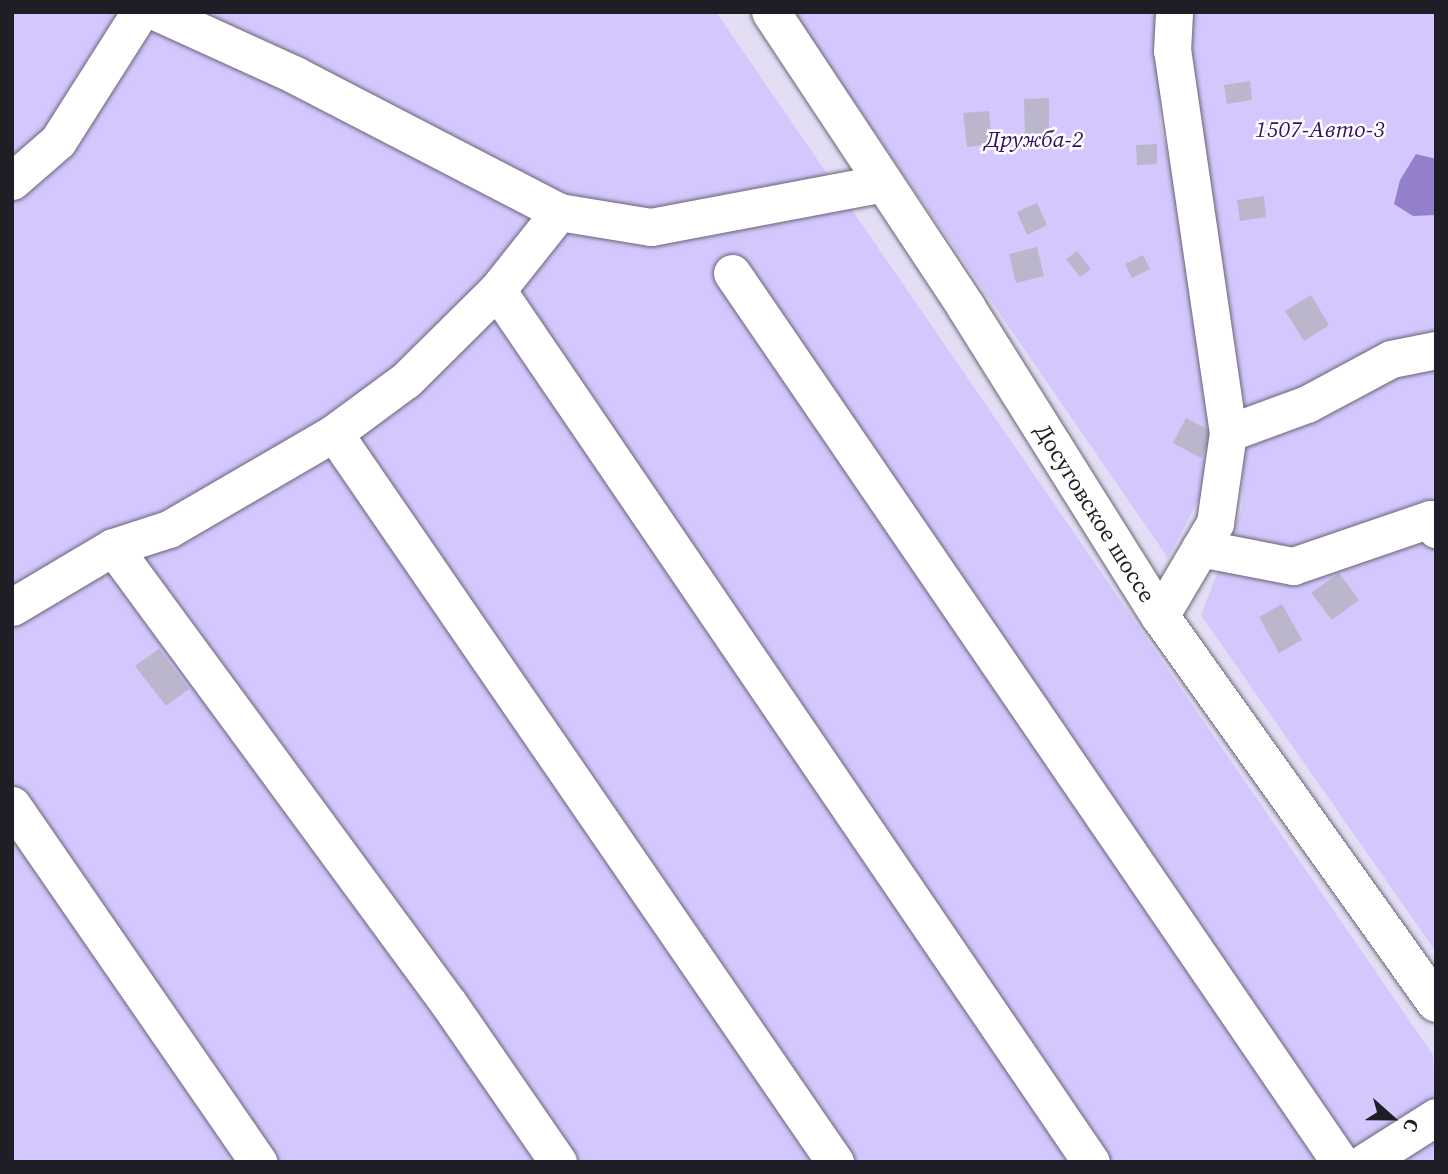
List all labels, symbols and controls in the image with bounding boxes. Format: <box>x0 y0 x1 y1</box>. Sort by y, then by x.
park label: 1507-Авто-3 <box>1255 115 1385 143</box>
park label: Дружба-2 <box>984 125 1084 153</box>
street label: Досуговское шоссе <box>1029 419 1161 607</box>
north arrow <box>1357 1083 1427 1153</box>
text: С <box>1397 1115 1426 1136</box>

